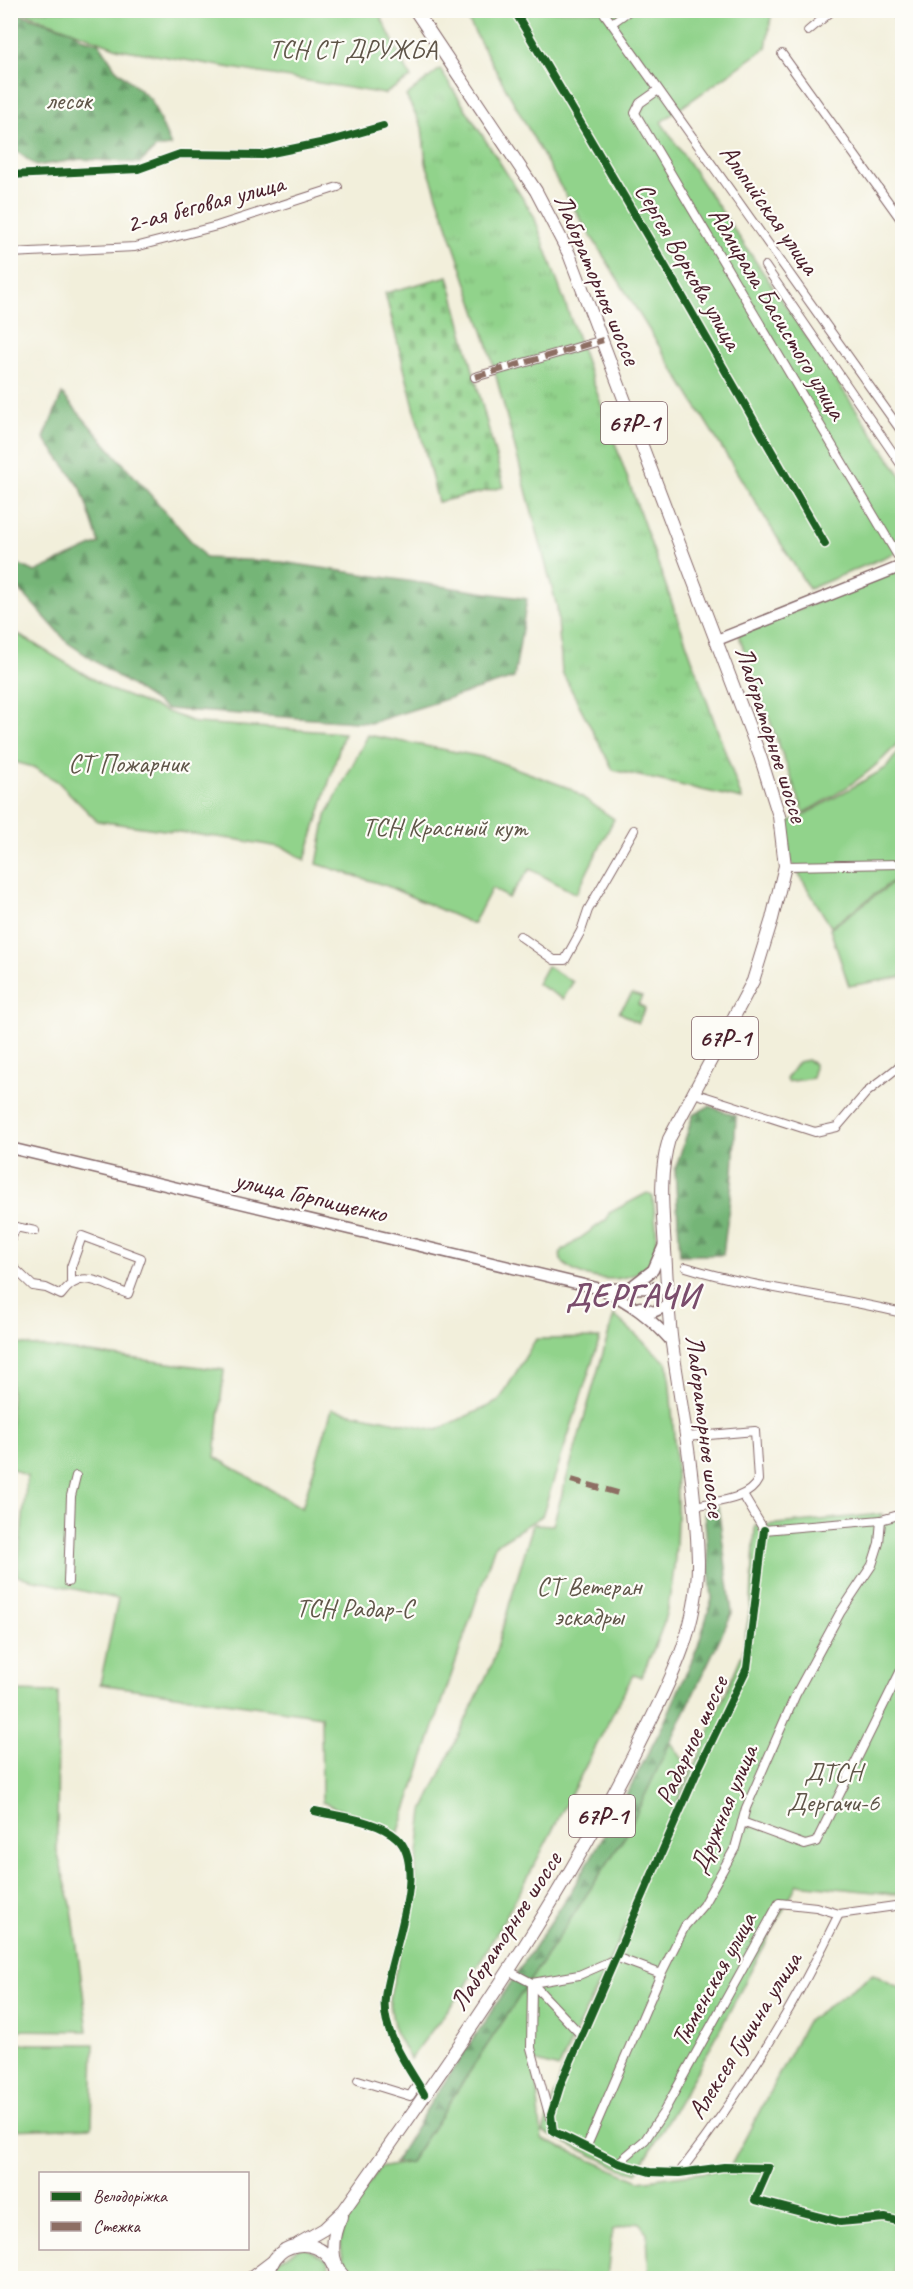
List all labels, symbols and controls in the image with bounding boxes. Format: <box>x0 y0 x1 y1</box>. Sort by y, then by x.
park label: ТСН СТ ДРУЖБА <box>269 33 438 66</box>
park label: лесок <box>46 84 93 117</box>
street label: Альпийская улица <box>712 138 828 282</box>
street label: 2-ая беговая улица <box>122 166 290 240</box>
street label: Сергея Воркова улица <box>627 177 751 358</box>
street label: Лабораторное шоссе <box>547 189 649 371</box>
street label: Адмирала Басистого улица <box>701 201 855 427</box>
road number: 67Р-1 <box>601 402 667 444</box>
street label: Лабораторное шоссе <box>728 642 816 828</box>
park label: СТ Пожарник <box>68 747 190 780</box>
park label: ТСН Красный кут <box>363 811 530 844</box>
road number: 67Р-1 <box>692 1017 758 1059</box>
street label: улица Горпищенко <box>230 1163 392 1230</box>
district label: ДЕРГАЧИ <box>566 1275 704 1316</box>
street label: Лабораторное шоссе <box>678 1333 733 1520</box>
park label: СТ Ветеран эскадры <box>536 1570 644 1633</box>
park label: ТСН Радар-С <box>296 1592 417 1625</box>
street label: Радарное шоссе <box>647 1669 736 1810</box>
street label: Дружная улица <box>682 1738 766 1878</box>
park label: ДТСН Дергачи-6 <box>787 1756 881 1819</box>
road number: 67Р-1 <box>569 1795 635 1837</box>
street label: Лабораторное шоссе <box>442 1844 570 2017</box>
street label: Тюменская улица <box>663 1905 765 2052</box>
street label: Алексея Гущина улица <box>680 1944 810 2125</box>
legend <box>39 2172 249 2250</box>
text: Велодоріжка <box>93 2185 168 2207</box>
text: Стежка <box>93 2215 141 2237</box>

